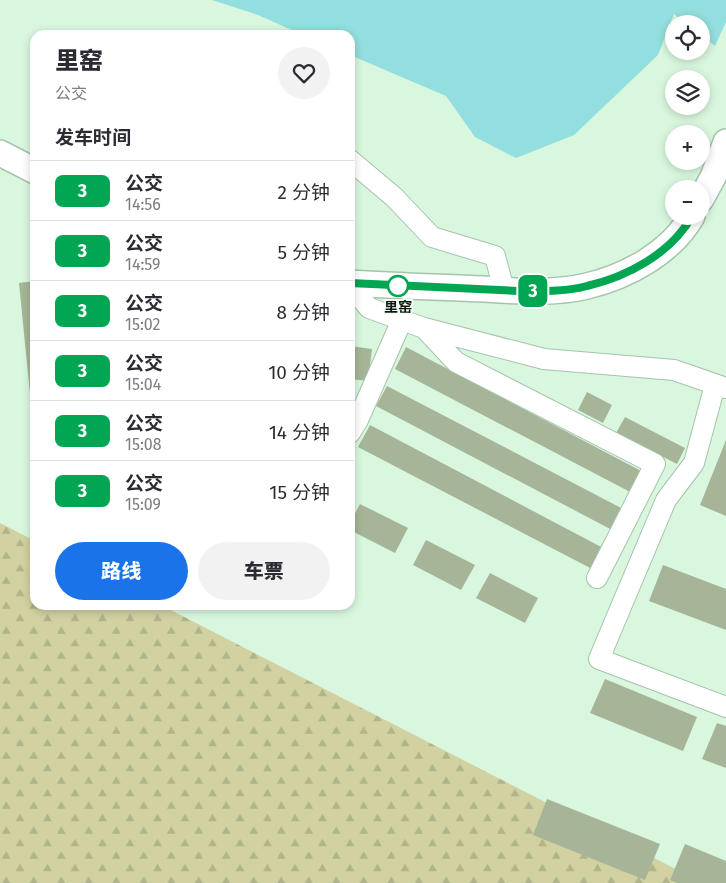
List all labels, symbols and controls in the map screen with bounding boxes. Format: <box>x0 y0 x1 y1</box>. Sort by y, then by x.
map controls <box>665 15 710 225</box>
button: locate <box>665 15 710 60</box>
text: 里窑 <box>55 47 103 75</box>
button: heart <box>278 47 330 99</box>
button: layers <box>665 70 710 115</box>
text: 公交 <box>55 84 87 103</box>
button: + <box>665 125 710 170</box>
text: 发车时间 <box>55 126 131 149</box>
text: 公交 <box>125 172 163 195</box>
text: 3 <box>78 180 87 202</box>
button: − <box>665 180 710 225</box>
text: 2 分钟 <box>278 181 330 204</box>
text: 14:56 <box>125 195 161 214</box>
text: 公交 <box>125 232 163 255</box>
text: 3 <box>78 240 87 262</box>
text: 5 分钟 <box>277 241 330 264</box>
text: 14:59 <box>125 255 161 274</box>
marker: 里窑 <box>387 275 409 297</box>
line badge: 3 <box>517 275 549 307</box>
text: 3 <box>528 280 538 302</box>
text: 公交 <box>125 292 163 315</box>
place label: 里窑 <box>384 299 412 316</box>
text: 3 <box>78 300 87 322</box>
text: 8 分钟 <box>276 301 330 324</box>
text: 15:02 <box>125 315 160 334</box>
text: 公交 <box>125 352 163 375</box>
text: 3 <box>78 360 87 382</box>
text: 10 分钟 <box>268 361 330 384</box>
text: 15:04 <box>125 375 161 394</box>
text: 公交 <box>125 412 163 435</box>
text: 3 <box>78 420 87 442</box>
text: 14 分钟 <box>269 421 330 444</box>
text: 15:08 <box>125 435 162 454</box>
text: 公交 <box>125 472 163 495</box>
text: 3 <box>78 480 87 502</box>
text: 15 分钟 <box>269 481 330 504</box>
text: 15:09 <box>125 495 161 514</box>
button: 路线 <box>55 542 188 600</box>
button: 车票 <box>198 542 330 600</box>

